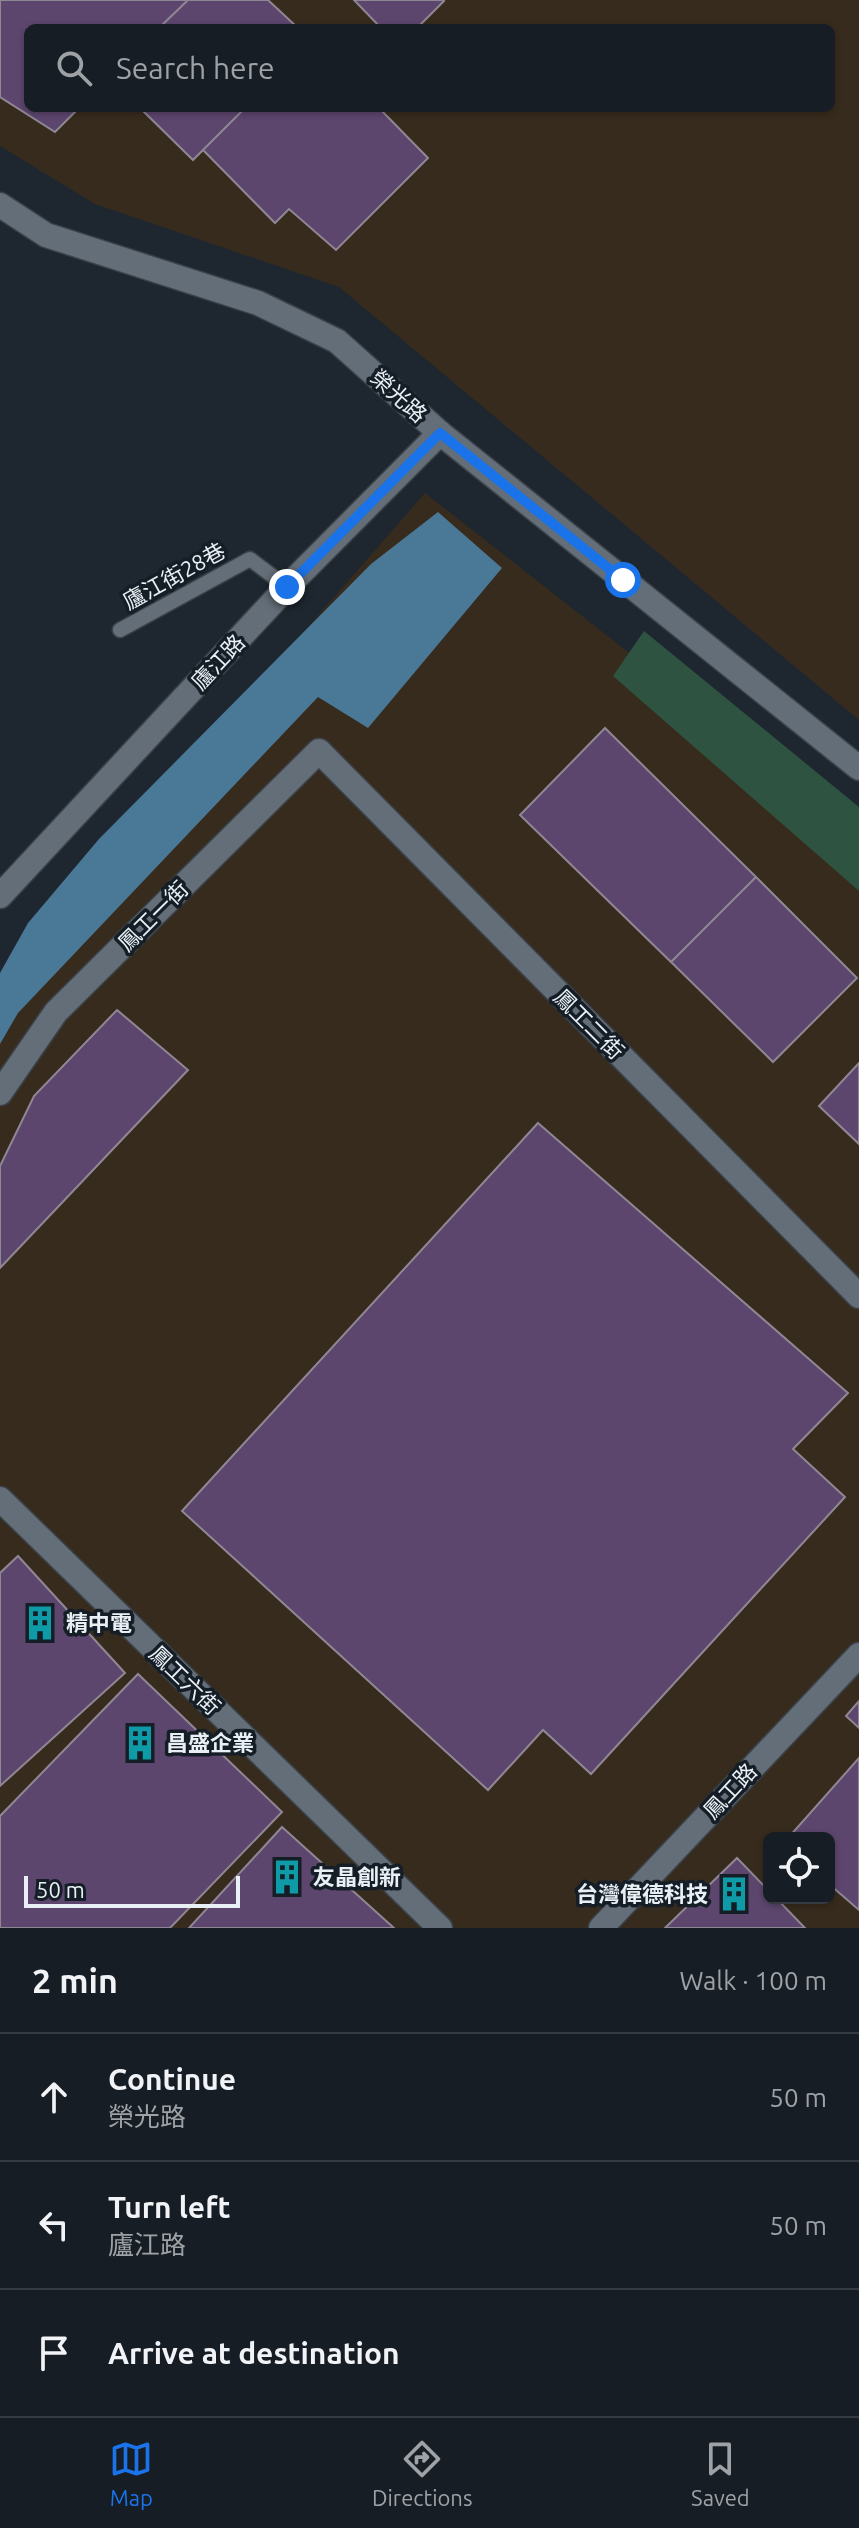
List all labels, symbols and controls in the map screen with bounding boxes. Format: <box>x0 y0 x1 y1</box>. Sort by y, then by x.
search box <box>24 24 835 112</box>
icon: search <box>52 46 96 90</box>
text: Search here <box>116 51 275 85</box>
street label: 榮光路 <box>366 364 432 427</box>
street label: 廬江街28巷 <box>118 537 229 614</box>
route start <box>605 562 641 598</box>
route end <box>269 569 305 605</box>
street label: 廬江路 <box>186 629 249 694</box>
street label: 鳳工一街 <box>113 876 193 956</box>
street label: 鳳工二街 <box>549 984 629 1064</box>
building icon: 精中電 <box>21 1604 59 1642</box>
place label: 精中電 <box>66 1610 132 1635</box>
street label: 鳳工六街 <box>145 1640 226 1719</box>
building icon: 昌盛企業 <box>121 1724 159 1762</box>
place label: 昌盛企業 <box>166 1730 254 1755</box>
street label: 鳳工路 <box>698 1758 761 1823</box>
map controls <box>763 1832 835 1904</box>
button: locate <box>763 1832 835 1904</box>
building icon: 友晶創新 <box>268 1858 306 1896</box>
place label: 友晶創新 <box>313 1864 401 1889</box>
scale bar <box>24 1872 240 1908</box>
building icon: 台灣偉德科技 <box>715 1875 753 1913</box>
text: 50 m <box>36 1877 85 1902</box>
place label: 台灣偉德科技 <box>576 1881 708 1906</box>
text: 2 min <box>32 1961 118 1999</box>
text: Walk · 100 m <box>679 1966 827 1995</box>
text: Continue <box>108 2062 236 2096</box>
icon: ahead <box>32 2075 76 2119</box>
text: 50 m <box>769 2083 827 2112</box>
text: 榮光路 <box>108 2102 186 2131</box>
text: Turn left <box>108 2190 230 2224</box>
icon: left <box>32 2203 76 2247</box>
text: 50 m <box>769 2211 827 2240</box>
text: 廬江路 <box>108 2230 186 2259</box>
icon: arrive <box>32 2331 76 2375</box>
text: Arrive at destination <box>108 2336 400 2370</box>
tab: Map <box>109 2437 153 2510</box>
tab: Directions <box>372 2437 472 2510</box>
tab: Saved <box>691 2437 750 2510</box>

